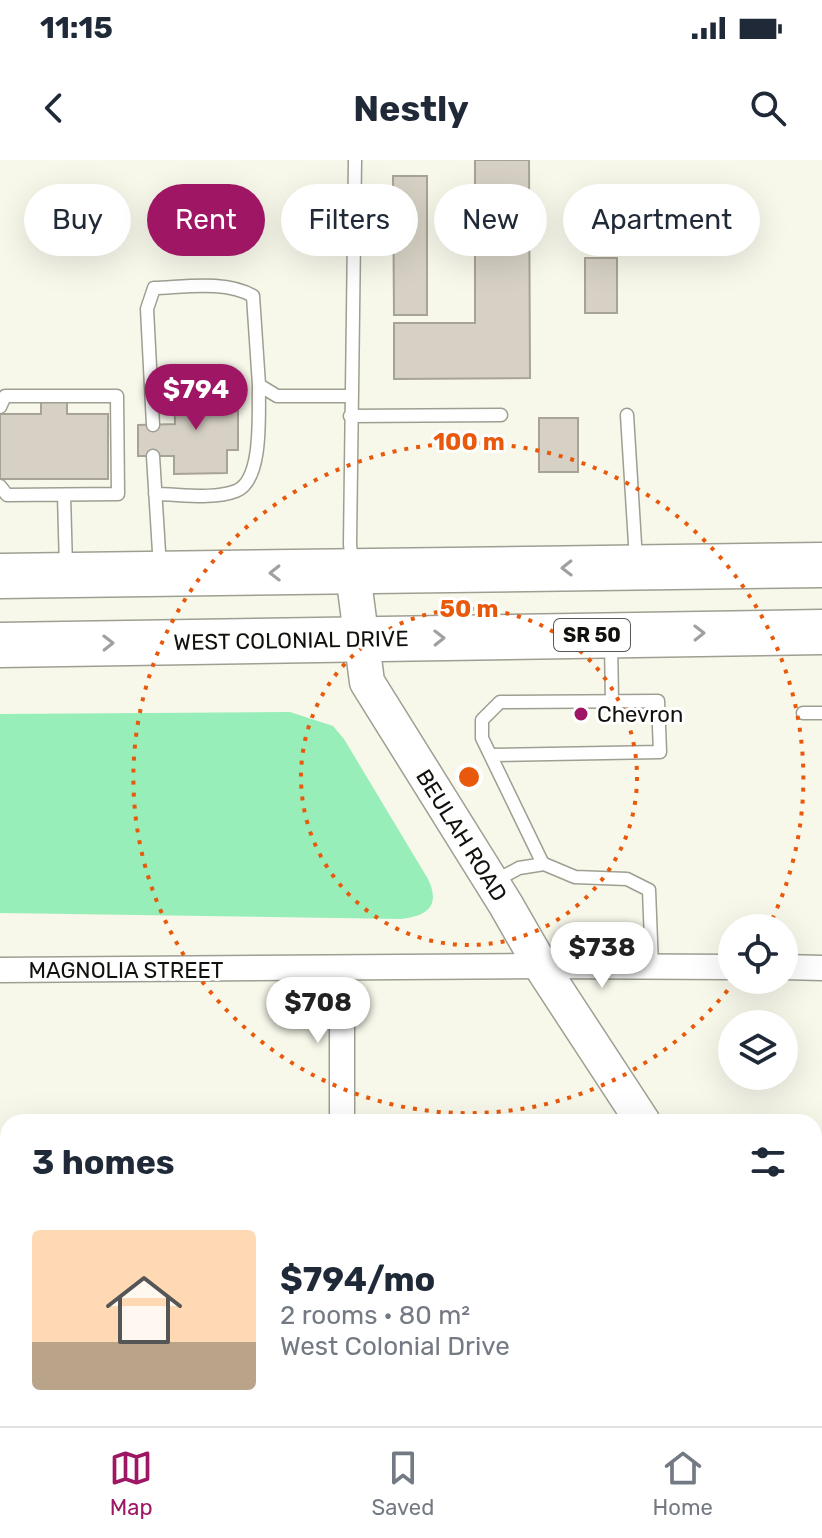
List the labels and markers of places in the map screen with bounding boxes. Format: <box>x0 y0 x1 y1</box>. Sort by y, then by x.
pin: $794 <box>149 364 243 432</box>
place label: Chevron <box>597 701 683 728</box>
marker: Chevron <box>572 705 590 723</box>
centre of rings <box>455 763 483 791</box>
pin: $738 <box>555 922 649 990</box>
pin: $708 <box>271 977 365 1045</box>

